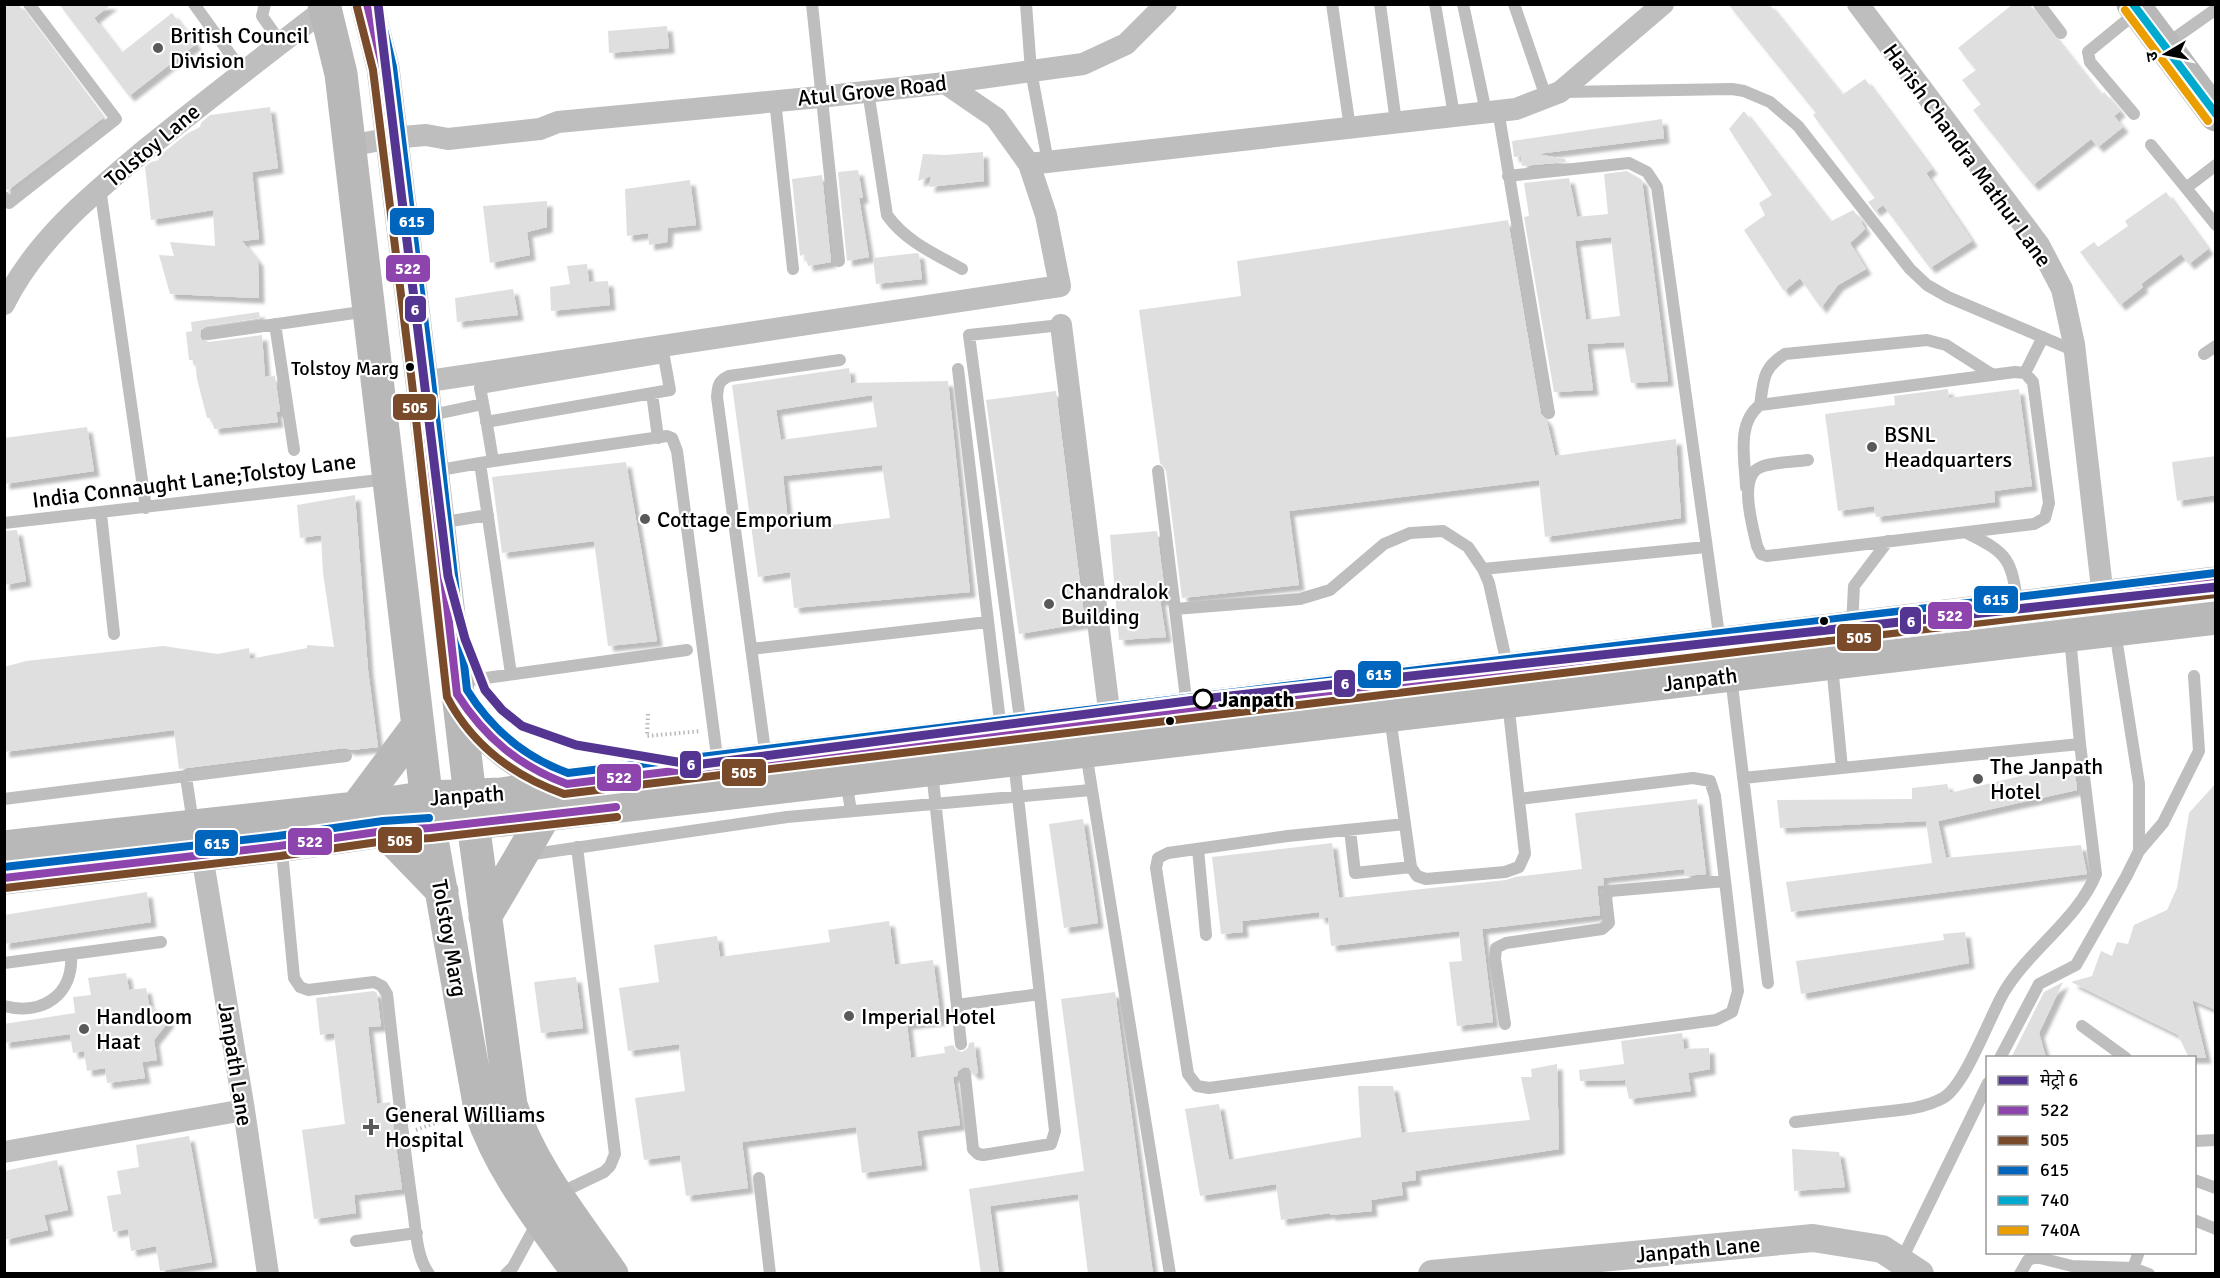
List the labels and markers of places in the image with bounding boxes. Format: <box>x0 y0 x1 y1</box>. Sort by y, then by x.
place label: British Council Division <box>170 22 309 74</box>
marker: British Council Division <box>151 41 165 55</box>
place label: Tolstoy Marg <box>291 356 399 381</box>
marker: Tolstoy Marg <box>404 361 416 373</box>
place label: BSNL Headquarters <box>1884 421 2012 473</box>
marker: BSNL Headquarters <box>1865 440 1879 454</box>
place label: Cottage Emporium <box>657 506 832 533</box>
marker: Cottage Emporium <box>638 512 652 526</box>
place label: Chandralok Building <box>1061 578 1169 630</box>
marker: Chandralok Building <box>1042 597 1056 611</box>
unlabelled marker <box>1818 615 1830 627</box>
place label: Janpath <box>1218 686 1294 713</box>
marker: Janpath <box>1193 689 1213 709</box>
unlabelled marker <box>1164 715 1176 727</box>
place label: The Janpath Hotel <box>1990 753 2103 805</box>
marker: The Janpath Hotel <box>1971 772 1985 786</box>
place label: Handloom Haat <box>96 1003 192 1055</box>
place label: Imperial Hotel <box>861 1003 996 1030</box>
marker: Imperial Hotel <box>842 1009 856 1023</box>
marker: Handloom Haat <box>77 1022 91 1036</box>
place label: General Williams Hospital <box>385 1101 545 1153</box>
marker: General Williams Hospital <box>362 1118 380 1136</box>

